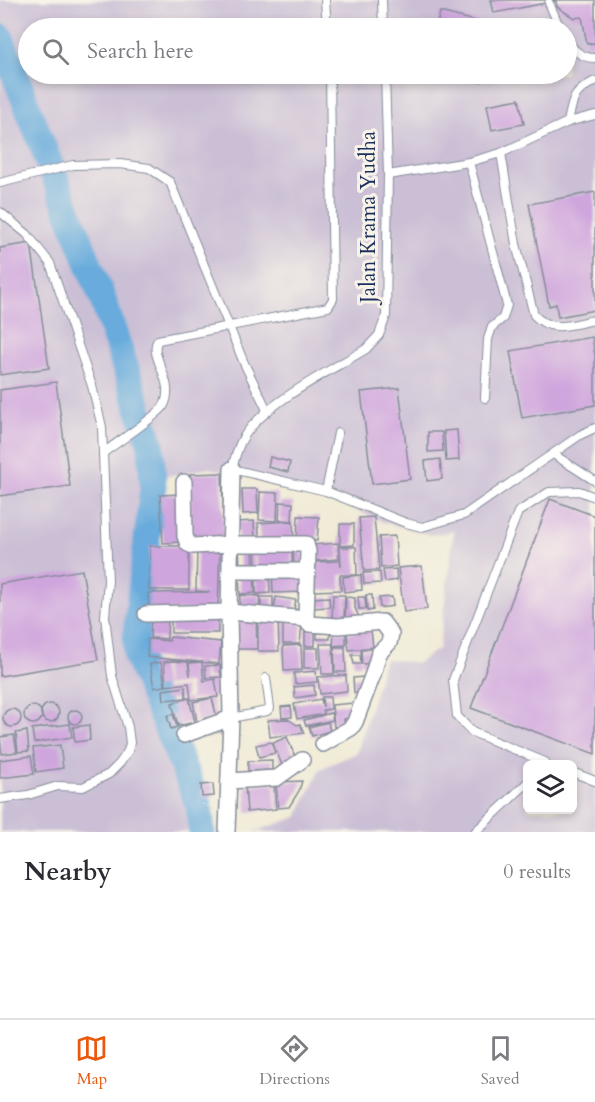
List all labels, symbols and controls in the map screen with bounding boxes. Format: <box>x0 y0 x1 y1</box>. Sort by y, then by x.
search box <box>18 18 577 84</box>
icon: search <box>39 35 72 68</box>
text: Search here <box>87 36 194 66</box>
street label: Jalan Krama Yudha <box>354 131 383 306</box>
map controls <box>523 760 577 814</box>
button: layers <box>523 760 577 814</box>
text: Nearby <box>24 854 112 889</box>
text: 0 results <box>503 858 571 885</box>
tab: Map <box>75 1032 108 1090</box>
tab: Directions <box>259 1032 330 1090</box>
tab: Saved <box>481 1032 520 1090</box>

